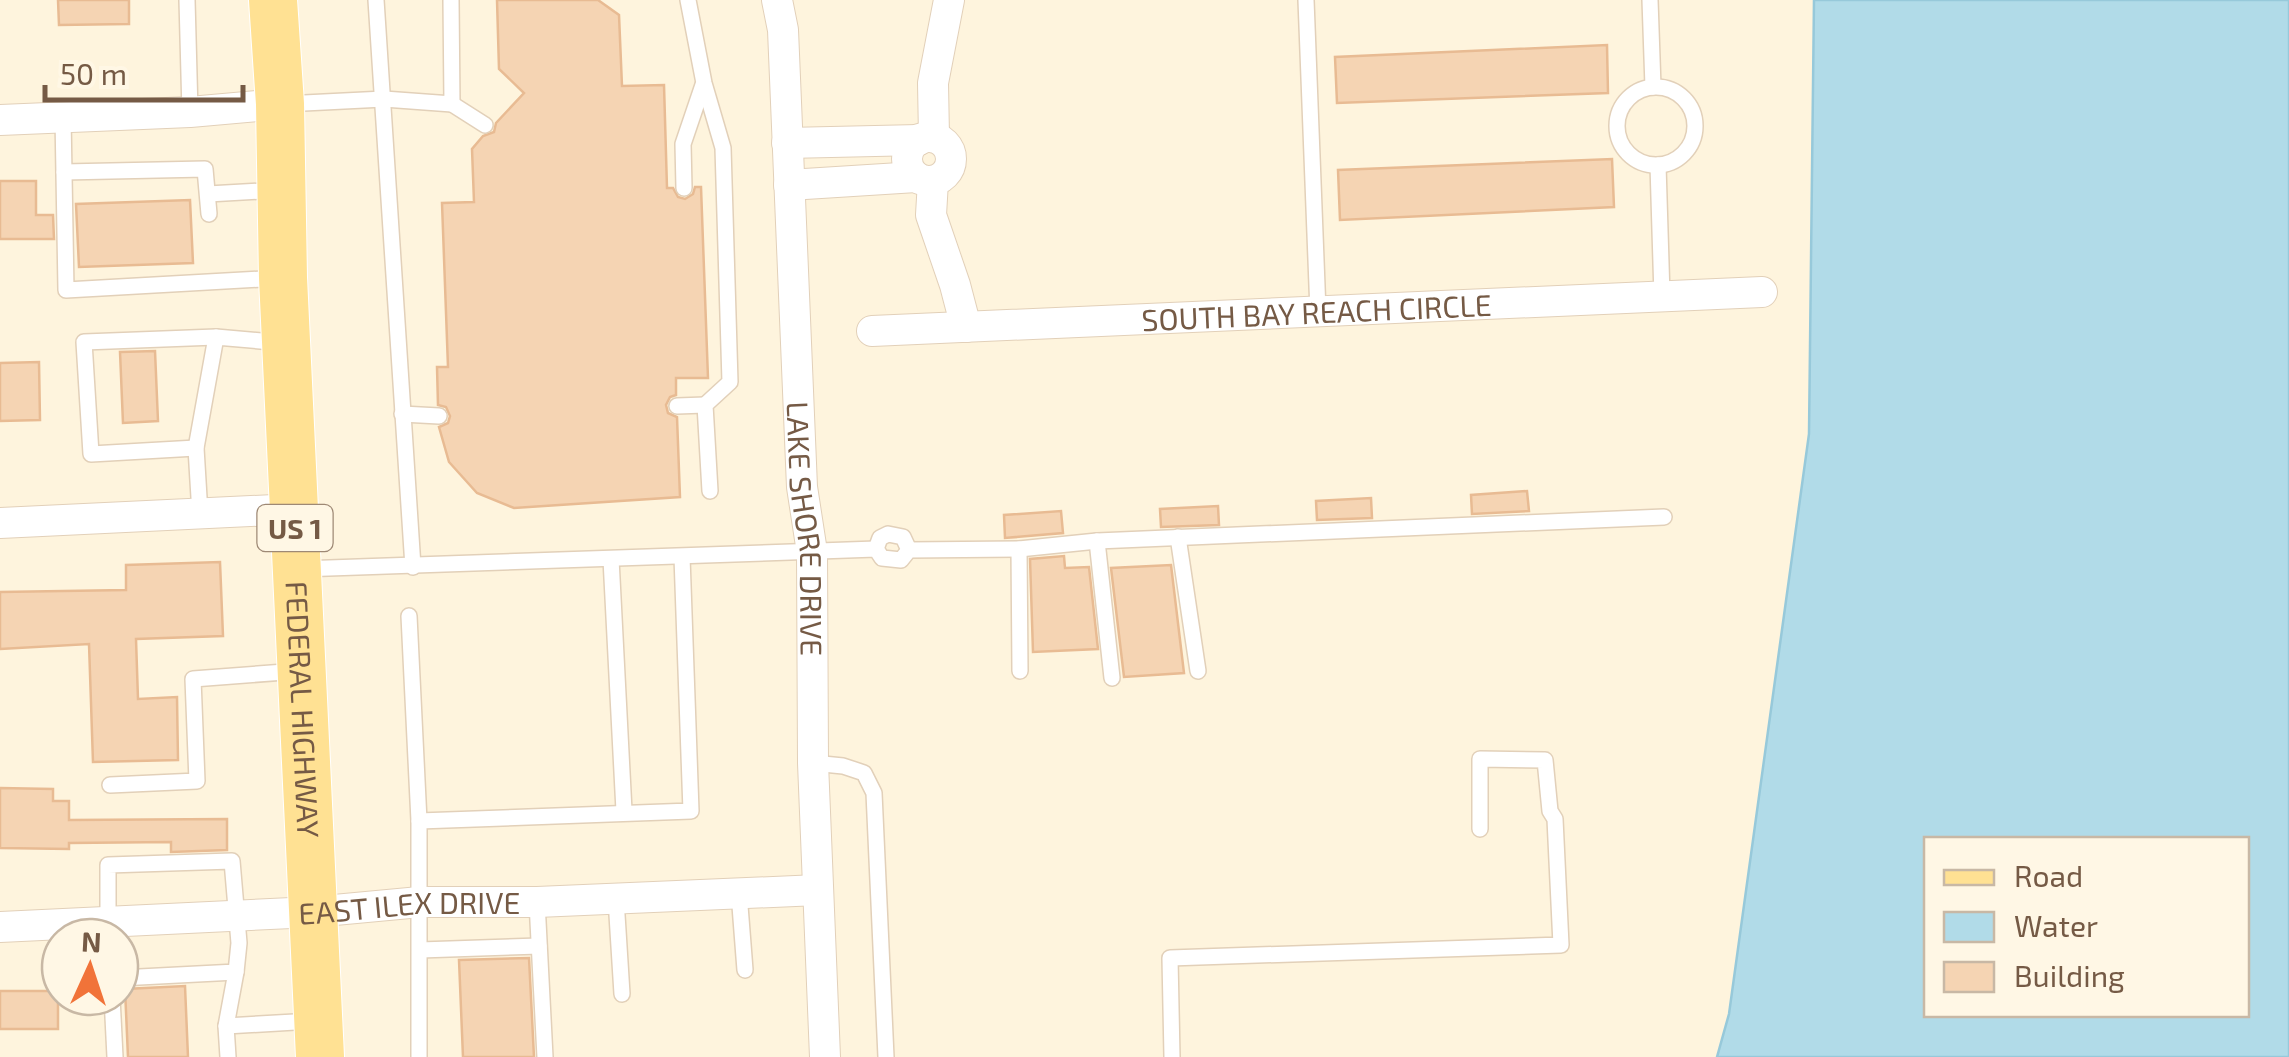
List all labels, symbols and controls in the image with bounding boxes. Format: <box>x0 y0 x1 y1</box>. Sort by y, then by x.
scale bar <box>45 40 242 102</box>
text: 50 m <box>60 55 127 91</box>
street label: SOUTH BAY REACH CIRCLE <box>1141 286 1492 337</box>
street label: LAKE SHORE DRIVE <box>780 401 830 656</box>
road number: US 1 <box>258 505 332 551</box>
street label: FEDERAL HIGHWAY <box>279 580 328 839</box>
legend <box>1924 837 2249 1017</box>
text: Road <box>2014 857 2083 893</box>
street label: EAST ILEX DRIVE <box>298 884 520 931</box>
text: Water <box>2014 907 2098 943</box>
north arrow <box>40 917 140 1017</box>
text: N <box>80 924 102 959</box>
text: Building <box>2014 957 2125 993</box>

